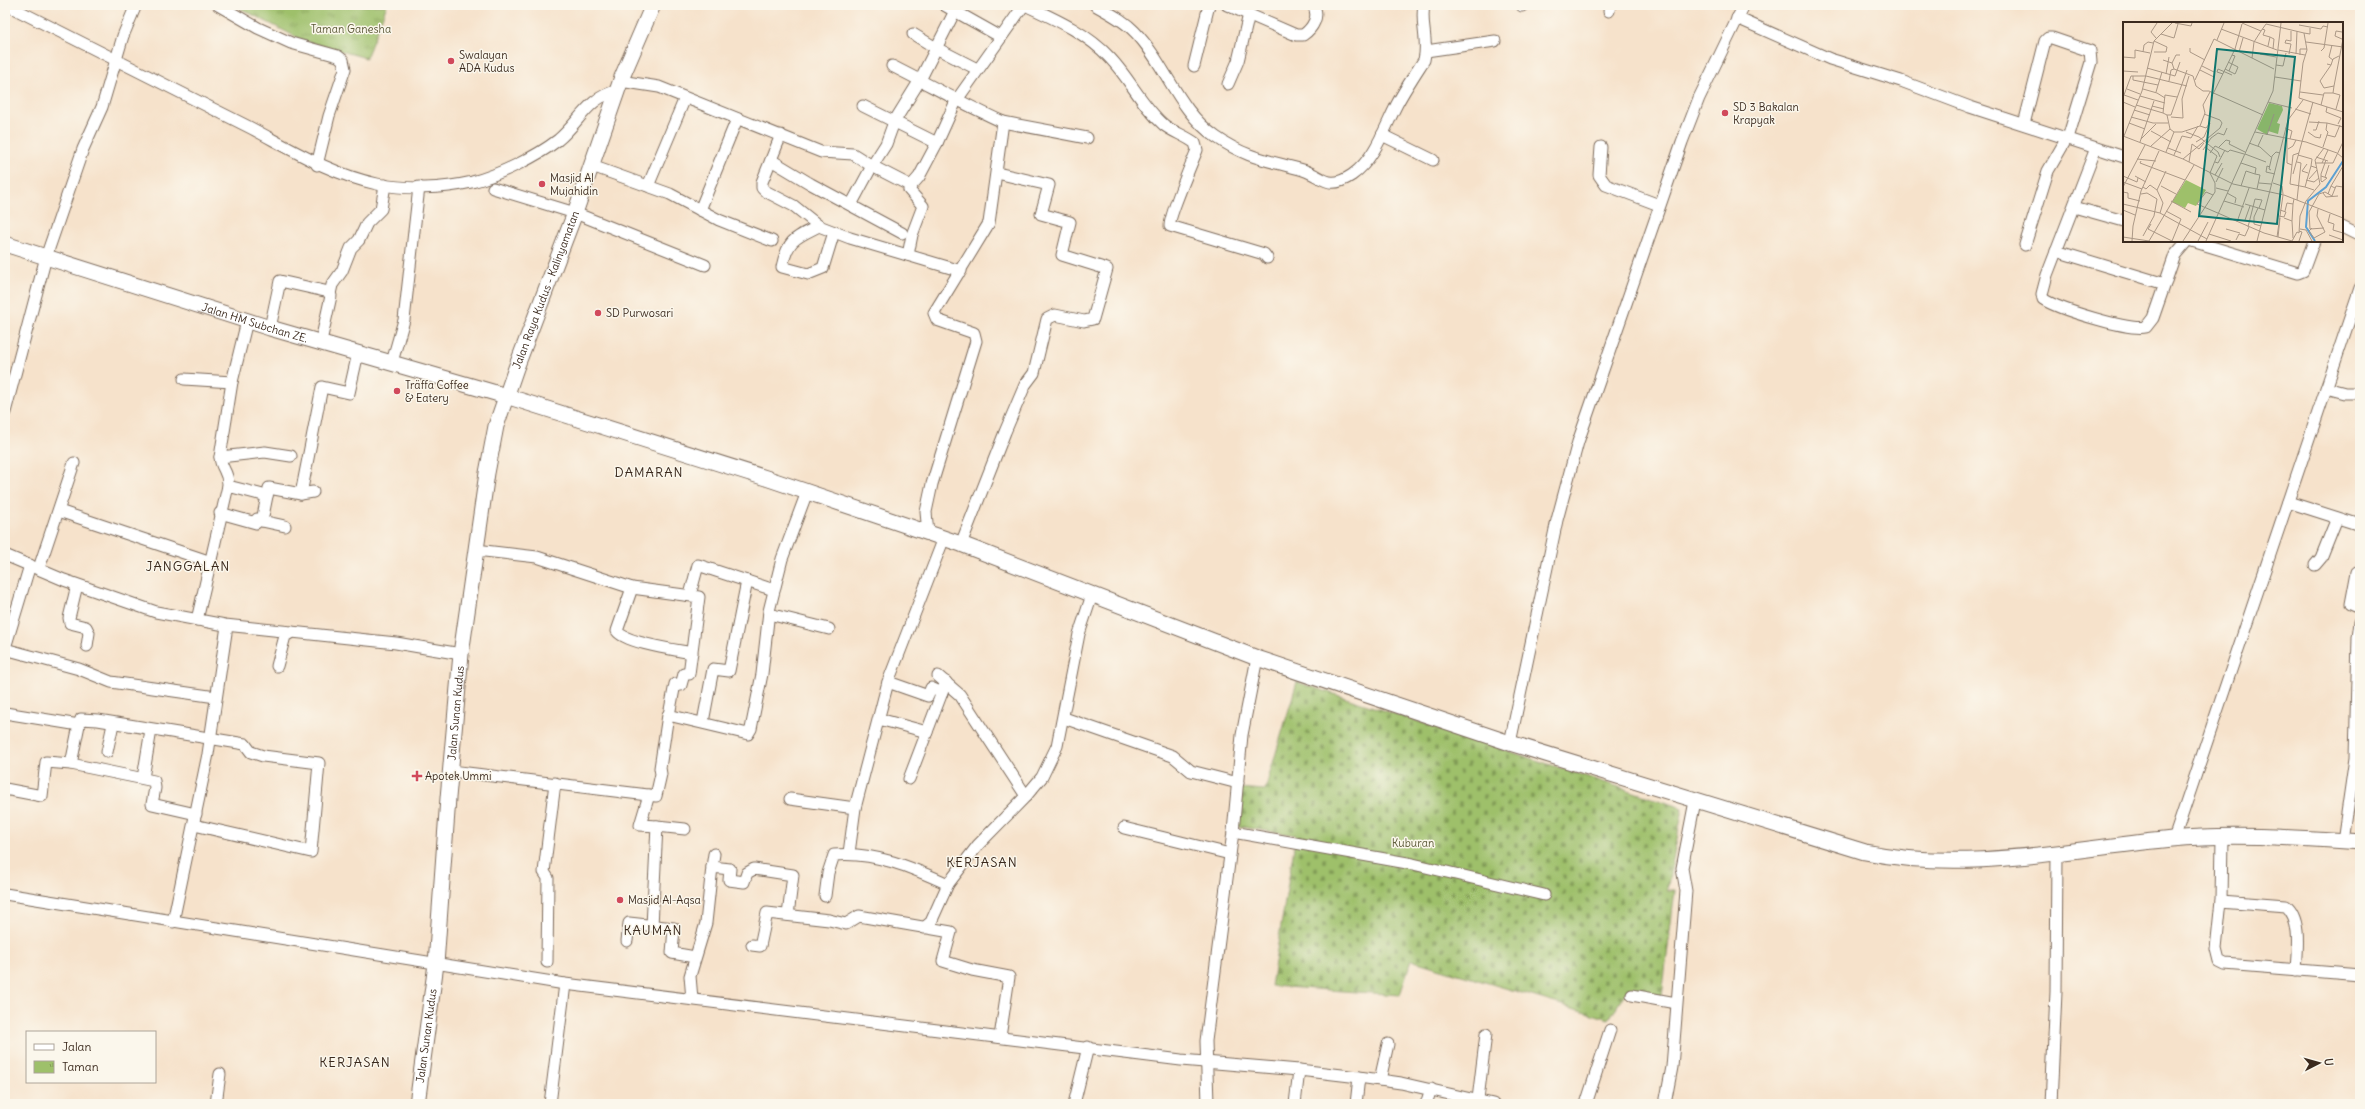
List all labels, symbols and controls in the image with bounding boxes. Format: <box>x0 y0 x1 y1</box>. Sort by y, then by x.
park label: Taman Ganesha <box>311 22 391 36</box>
inset map <box>2123 22 2343 242</box>
place label: Swalayan ADA Kudus <box>459 48 515 75</box>
marker: Swalayan ADA Kudus <box>446 56 456 66</box>
place label: SD 3 Bakalan Krapyak <box>1733 100 1799 127</box>
marker: SD 3 Bakalan Krapyak <box>1720 108 1730 118</box>
place label: Masjid Al Mujahidin <box>550 171 598 198</box>
marker: Masjid Al Mujahidin <box>537 179 547 189</box>
street label: Jalan Raya Kudus - Kalinyamatan <box>509 209 582 371</box>
street label: Jalan HM Subchan ZE. <box>200 300 309 346</box>
place label: SD Purwosari <box>606 306 673 320</box>
marker: SD Purwosari <box>593 308 603 318</box>
place label: Träffa Coffee & Eatery <box>405 378 469 405</box>
marker: Träffa Coffee & Eatery <box>392 386 402 396</box>
district label: DAMARAN <box>614 464 684 481</box>
district label: JANGGALAN <box>146 558 230 575</box>
street label: Jalan Sunan Kudus <box>444 665 467 761</box>
place label: Apotek Ummi <box>425 769 491 783</box>
marker: Apotek Ummi <box>412 771 422 781</box>
park label: Kuburan <box>1392 836 1434 850</box>
district label: KERJASAN <box>946 854 1018 871</box>
place label: Masjid Al-Aqsa <box>628 893 701 907</box>
marker: Masjid Al-Aqsa <box>615 895 625 905</box>
district label: KAUMAN <box>623 922 683 939</box>
street label: Jalan Sunan Kudus <box>413 988 440 1084</box>
legend <box>26 1031 156 1083</box>
text: Jalan <box>62 1039 91 1054</box>
north arrow <box>2299 1043 2339 1083</box>
district label: KERJASAN <box>319 1054 391 1071</box>
text: U <box>2322 1057 2336 1066</box>
text: Taman <box>62 1059 99 1074</box>

